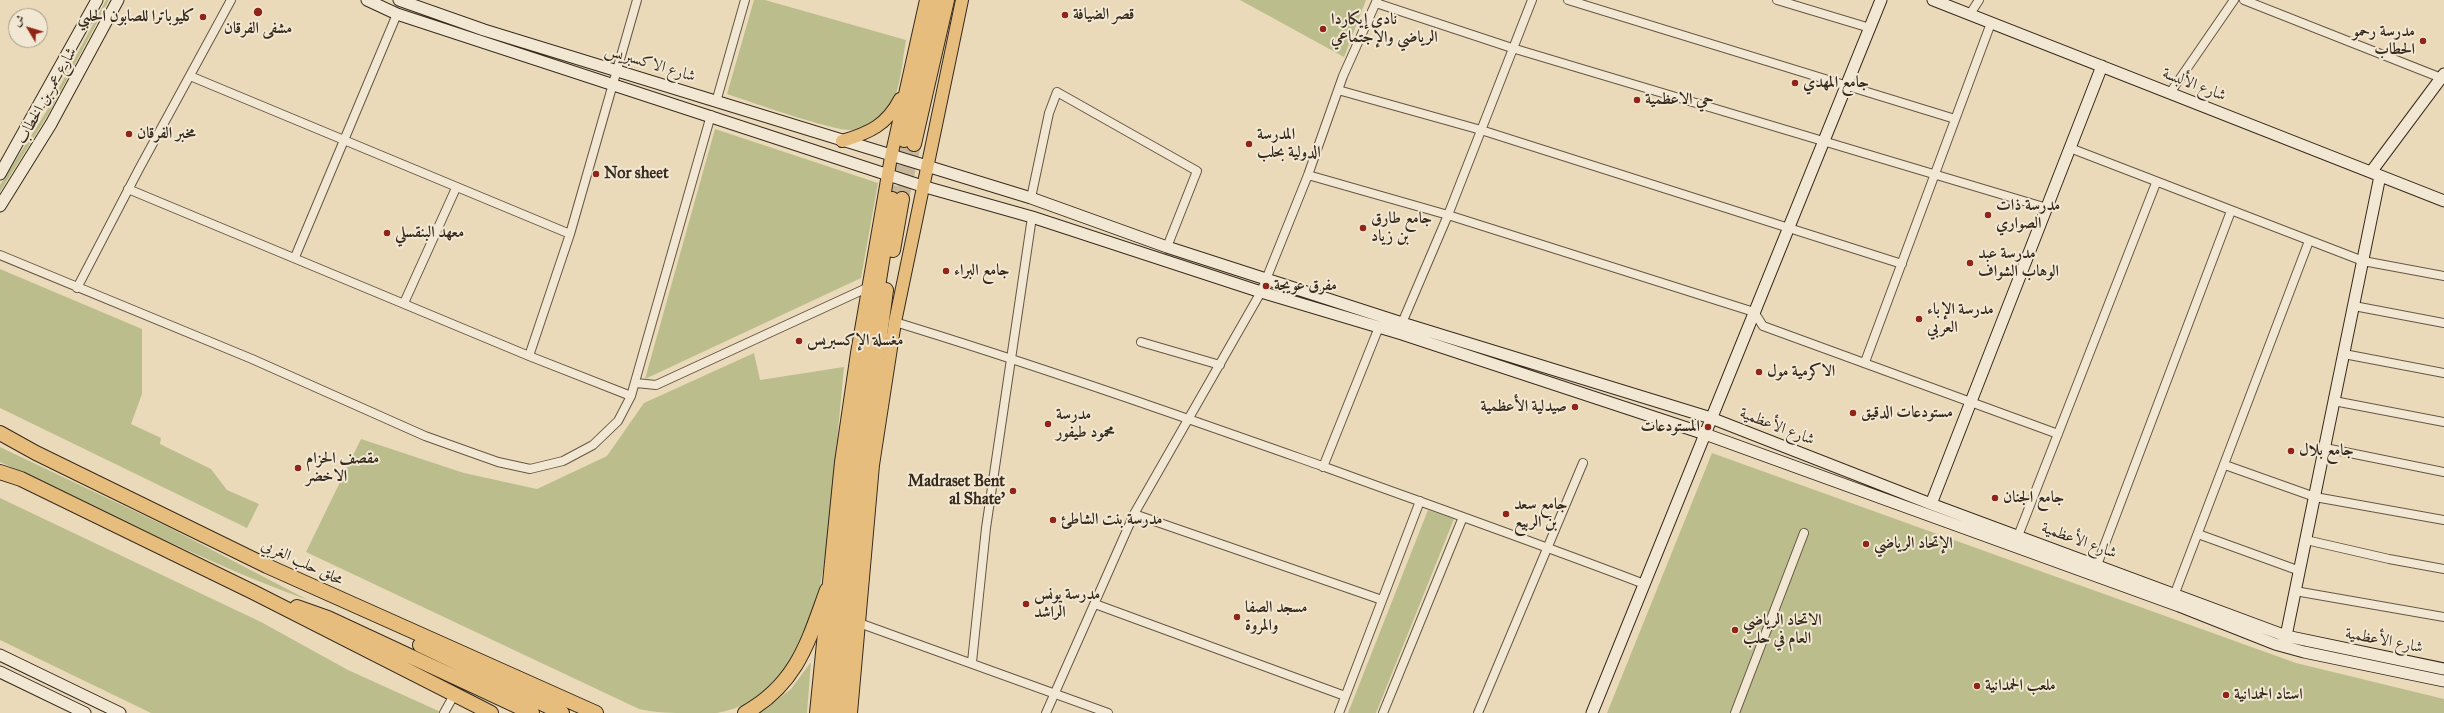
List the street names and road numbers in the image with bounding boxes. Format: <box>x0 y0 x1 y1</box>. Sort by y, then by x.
street label: شارع الاكسبريس <box>602 41 698 87</box>
street label: شارع عمر بن الخطاب <box>12 44 82 148</box>
street label: شارع الألبسة <box>2159 64 2229 106</box>
street label: شارع الأعظمية <box>1737 404 1817 450</box>
street label: شارع الأعظمية <box>2039 519 2119 563</box>
street label: محلق حلب الغربي <box>258 536 346 590</box>
street label: شارع الأعظمية <box>2343 624 2425 658</box>

